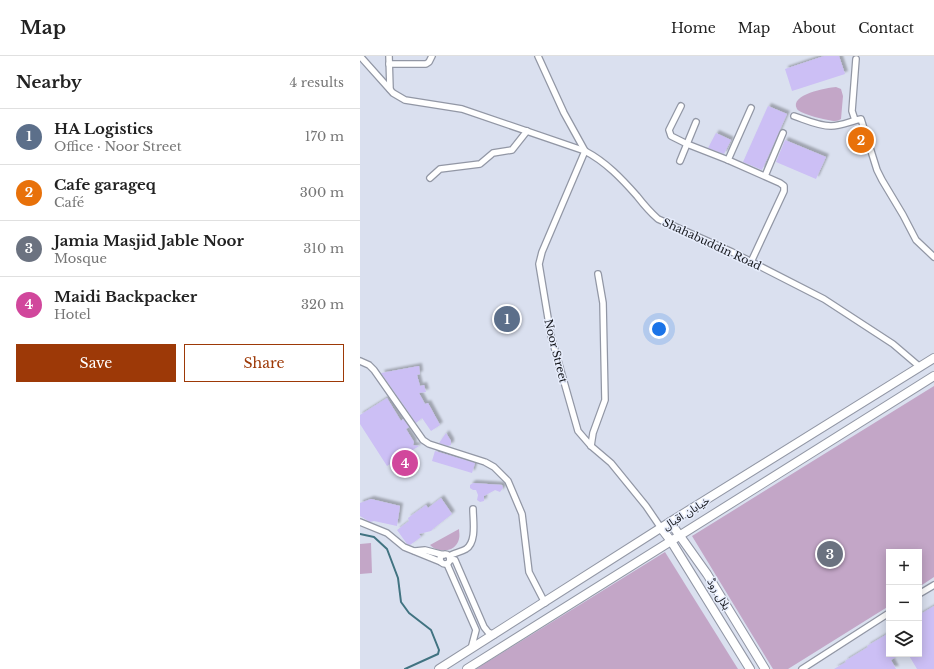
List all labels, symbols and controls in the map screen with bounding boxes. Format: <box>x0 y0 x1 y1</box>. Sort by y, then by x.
text: Map <box>20 16 66 39</box>
text: Home <box>671 19 716 37</box>
text: Map <box>738 19 770 37</box>
text: About <box>792 19 836 37</box>
text: Contact <box>858 19 914 37</box>
text: Nearby <box>16 72 82 93</box>
text: 4 results <box>290 74 344 91</box>
text: HA Logistics <box>54 119 153 138</box>
pin: 2 <box>848 125 874 155</box>
text: 1 <box>26 128 32 145</box>
text: 170 m <box>305 128 344 145</box>
text: Office · Noor Street <box>54 138 182 155</box>
text: Cafe garageq <box>54 175 156 194</box>
text: 2 <box>25 184 33 201</box>
text: 300 m <box>300 184 344 201</box>
text: Café <box>54 194 84 211</box>
street label: Shahabuddin Road <box>660 215 764 273</box>
text: Jamia Masjid Jable Noor <box>54 231 244 250</box>
text: 3 <box>25 240 33 257</box>
text: 310 m <box>303 240 344 257</box>
text: Mosque <box>54 250 107 267</box>
text: Maidi Backpacker <box>54 287 197 306</box>
text: 4 <box>25 296 33 313</box>
text: 320 m <box>301 296 344 313</box>
pin: 1 <box>494 304 520 334</box>
text: Hotel <box>54 306 91 323</box>
street label: Noor Street <box>541 318 571 385</box>
your location <box>649 319 669 339</box>
button: Save <box>16 344 176 382</box>
button: Share <box>184 344 344 382</box>
pin: 4 <box>392 448 418 478</box>
street label: خیابان اقبال <box>660 493 713 533</box>
pin: 3 <box>817 539 843 569</box>
map controls <box>886 549 922 657</box>
button: + <box>886 549 922 585</box>
street label: ہلال روڈ <box>704 576 734 612</box>
button: − <box>886 585 922 621</box>
button: layers <box>886 621 922 657</box>

